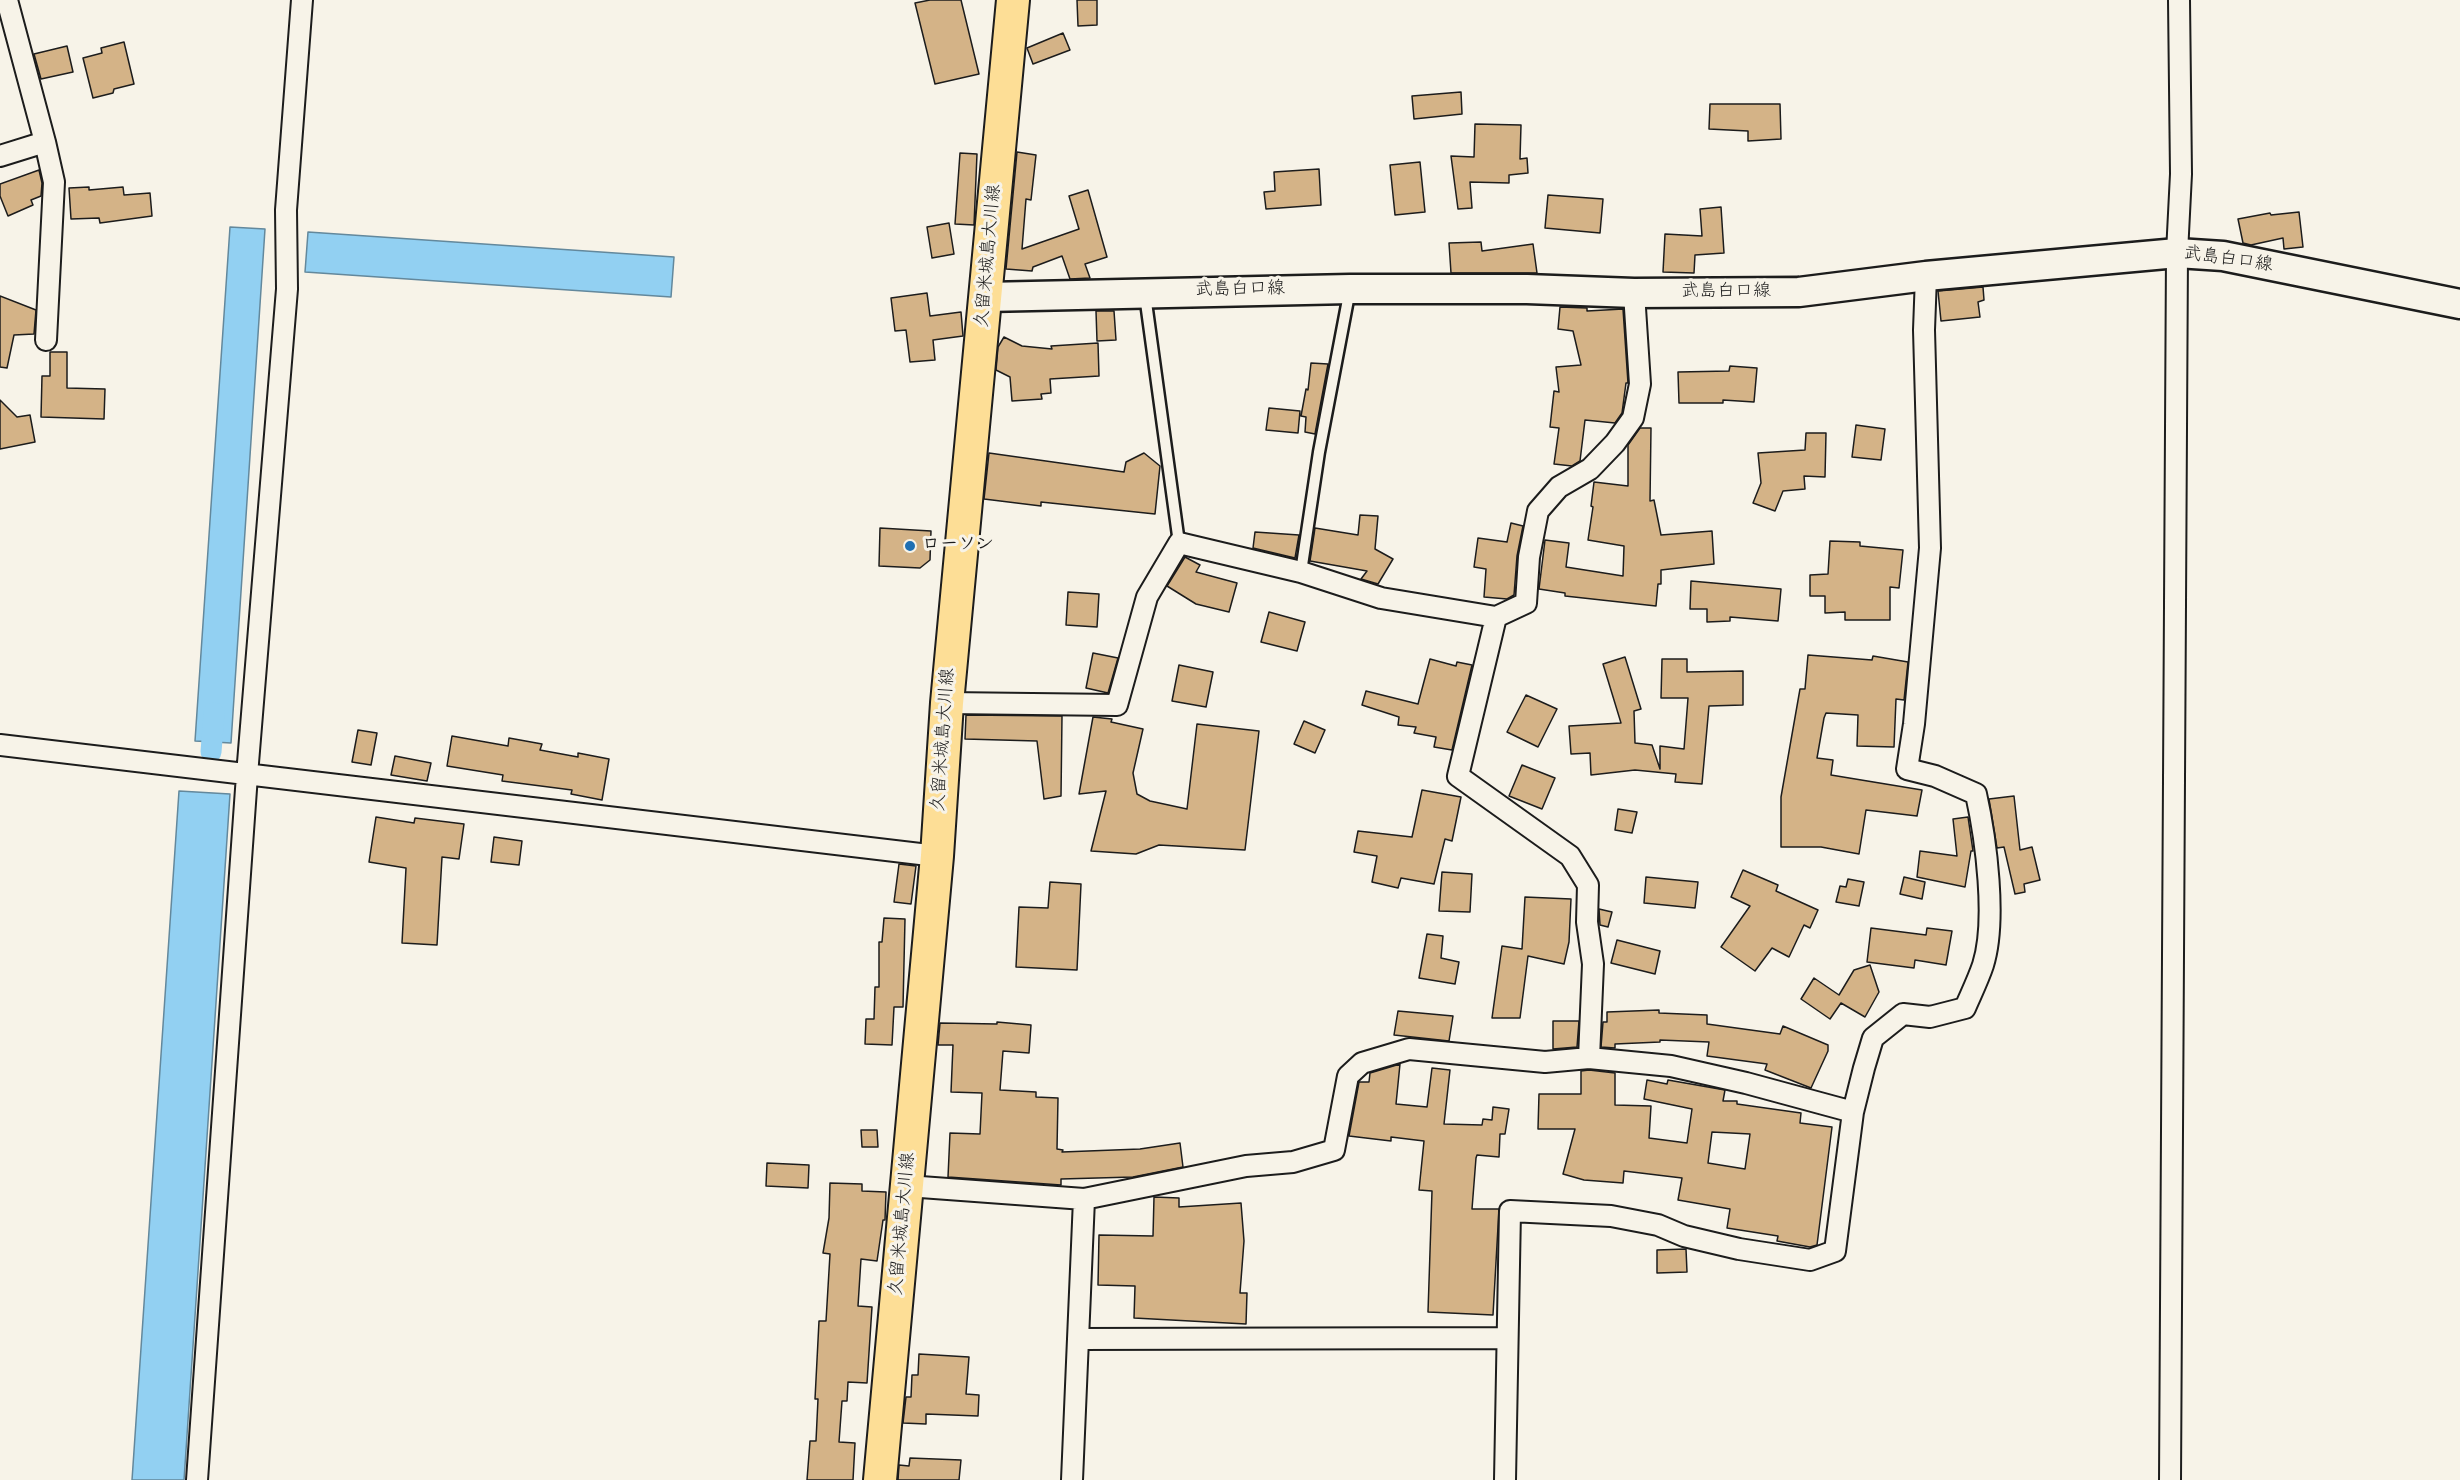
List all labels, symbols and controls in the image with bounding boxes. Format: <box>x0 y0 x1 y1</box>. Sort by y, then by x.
street label: 久留米城島大川線 <box>973 183 1007 329</box>
street label: 武島白口線 <box>2182 244 2274 278</box>
street label: 武島白口線 <box>1195 279 1285 303</box>
street label: 武島白口線 <box>1681 282 1771 304</box>
place label: ローソン <box>922 535 994 557</box>
marker: ローソン <box>903 539 917 553</box>
street label: 久留米城島大川線 <box>929 667 961 813</box>
street label: 久留米城島大川線 <box>887 1151 921 1297</box>

